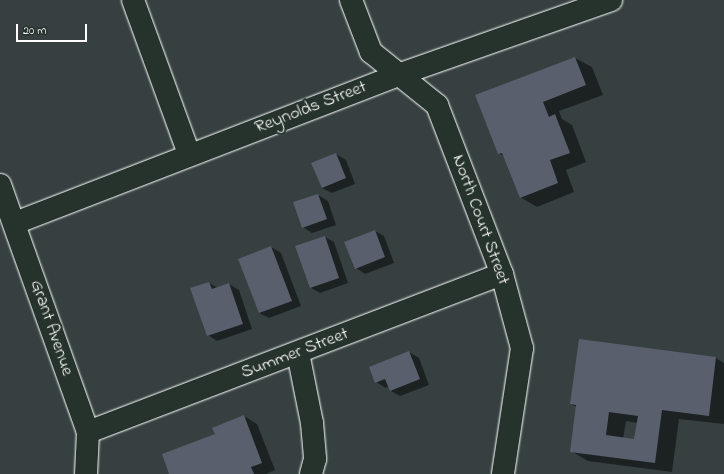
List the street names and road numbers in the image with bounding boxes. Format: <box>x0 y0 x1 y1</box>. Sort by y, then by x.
street label: Reynolds Street <box>252 77 370 139</box>
street label: North Court Street <box>446 152 514 288</box>
street label: Grant Avenue <box>25 277 77 379</box>
street label: Summer Street <box>238 324 352 384</box>

